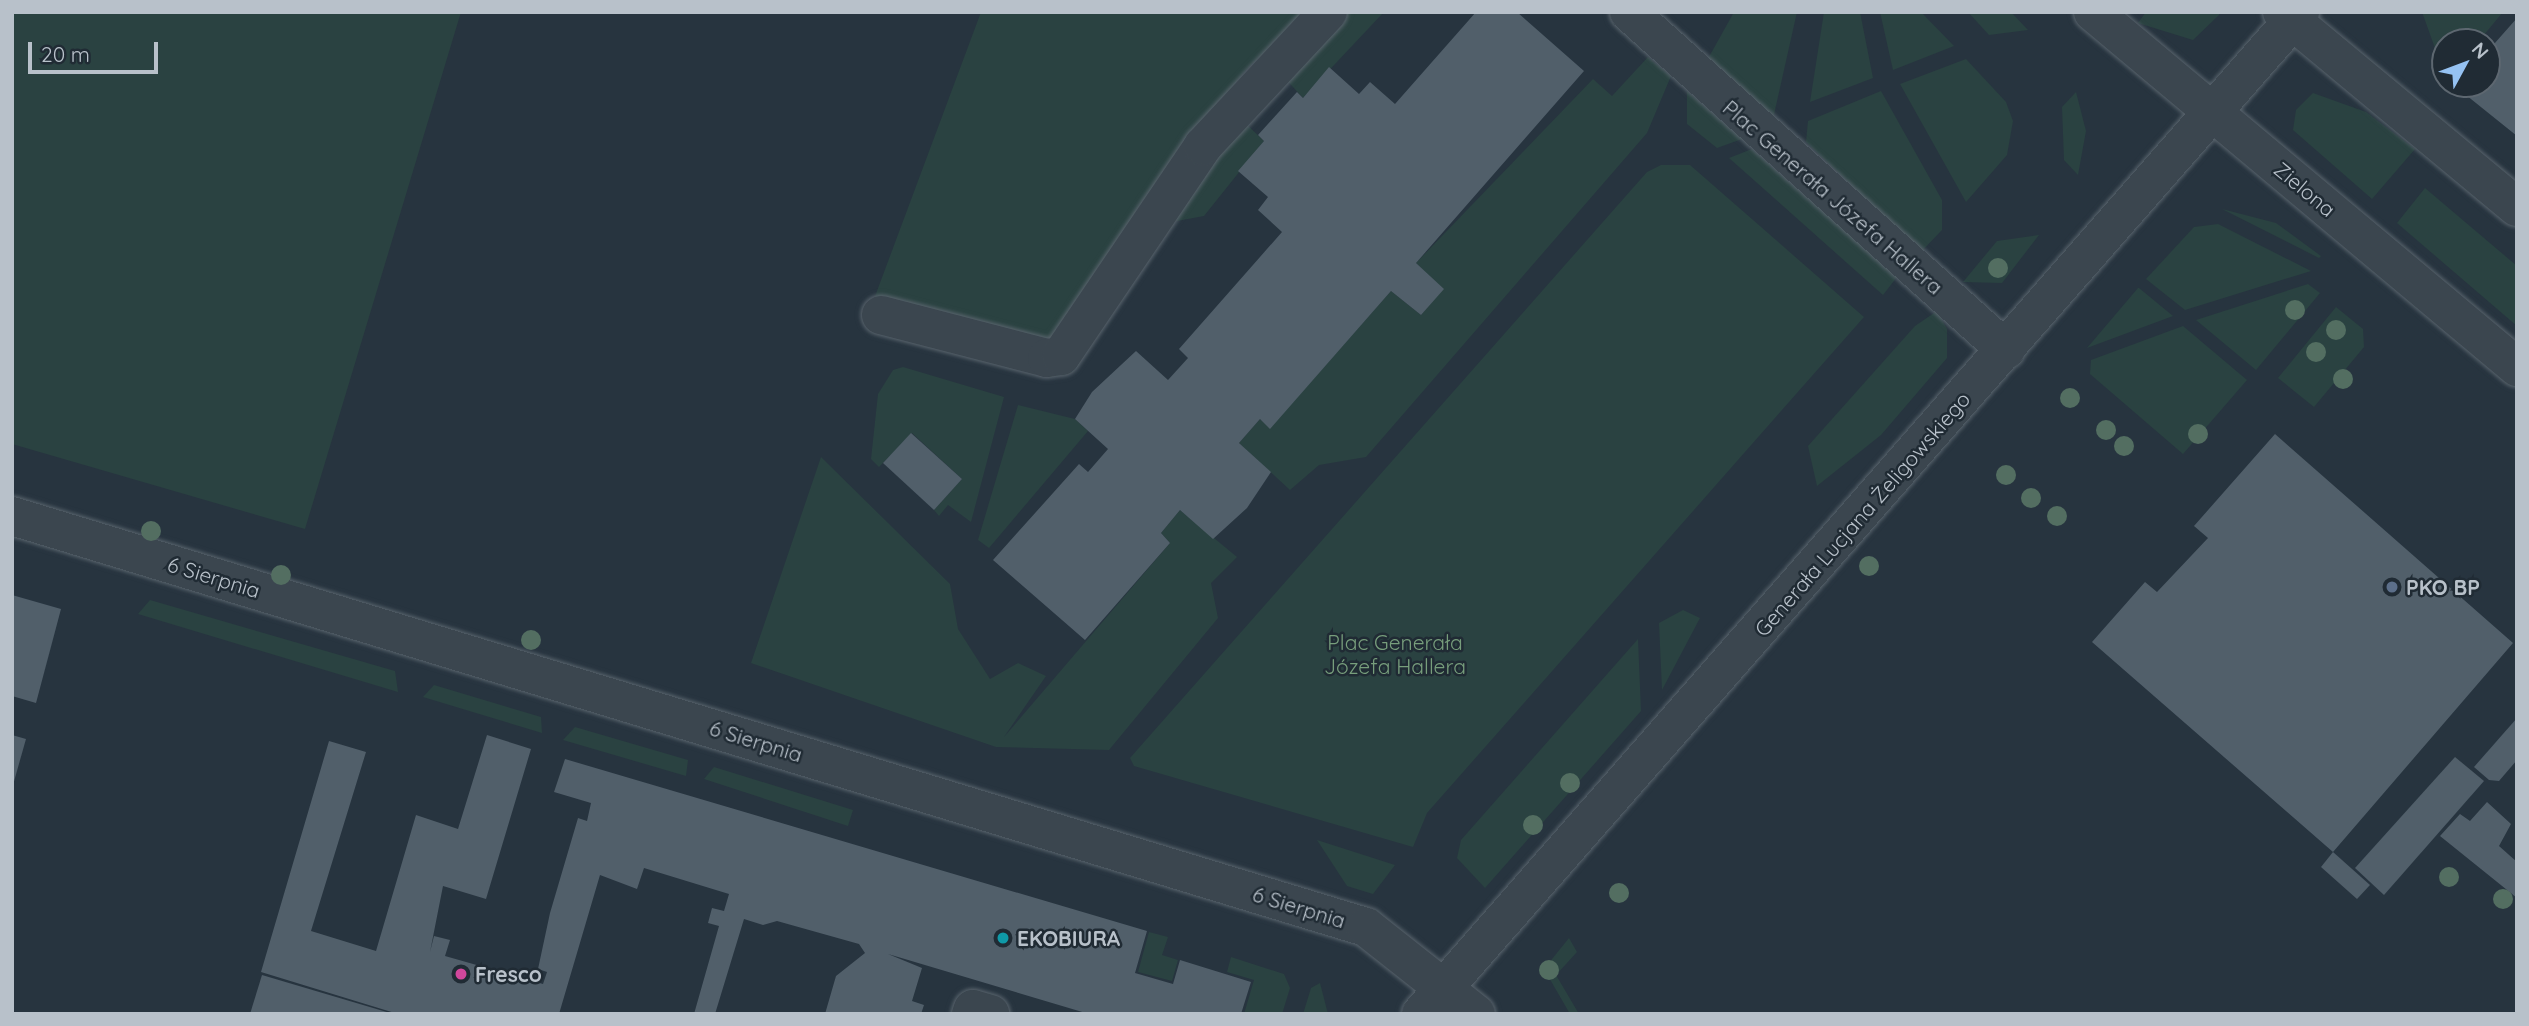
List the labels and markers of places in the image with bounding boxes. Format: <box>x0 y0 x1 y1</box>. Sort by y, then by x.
place label: PKO BP <box>2406 574 2480 600</box>
marker: PKO BP <box>2384 579 2400 595</box>
place label: EKOBIURA <box>1017 925 1120 951</box>
marker: EKOBIURA <box>995 930 1011 946</box>
place label: Fresco <box>475 961 542 987</box>
marker: Fresco <box>453 966 469 982</box>

